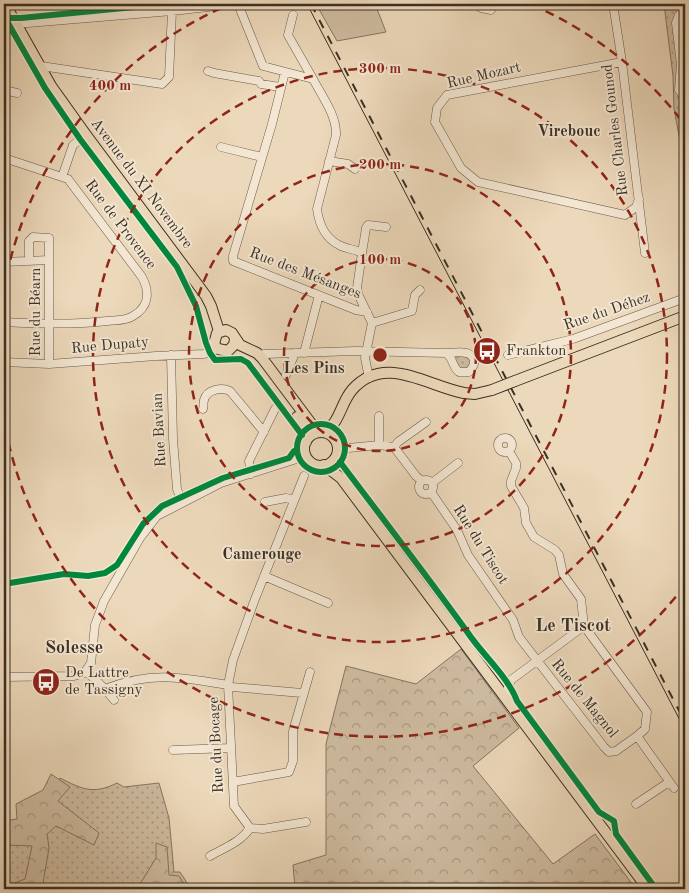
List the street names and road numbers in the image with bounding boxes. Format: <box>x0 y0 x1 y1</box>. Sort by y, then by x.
street label: Rue Mozart <box>446 60 522 92</box>
street label: Rue Charles Gounod <box>600 63 632 197</box>
street label: Avenue du XI Novembre <box>87 116 195 252</box>
street label: Rue de Provence <box>82 178 158 273</box>
street label: Rue des Mésanges <box>247 246 363 302</box>
street label: Rue du Béarn <box>29 268 44 356</box>
street label: Rue du Déhez <box>562 290 652 334</box>
street label: Rue Dupaty <box>71 335 150 357</box>
street label: Rue Bavian <box>151 392 169 468</box>
street label: Rue du Tiscot <box>450 503 510 587</box>
street label: Rue de Magnol <box>548 657 620 741</box>
street label: Rue du Bocage <box>207 696 227 794</box>

